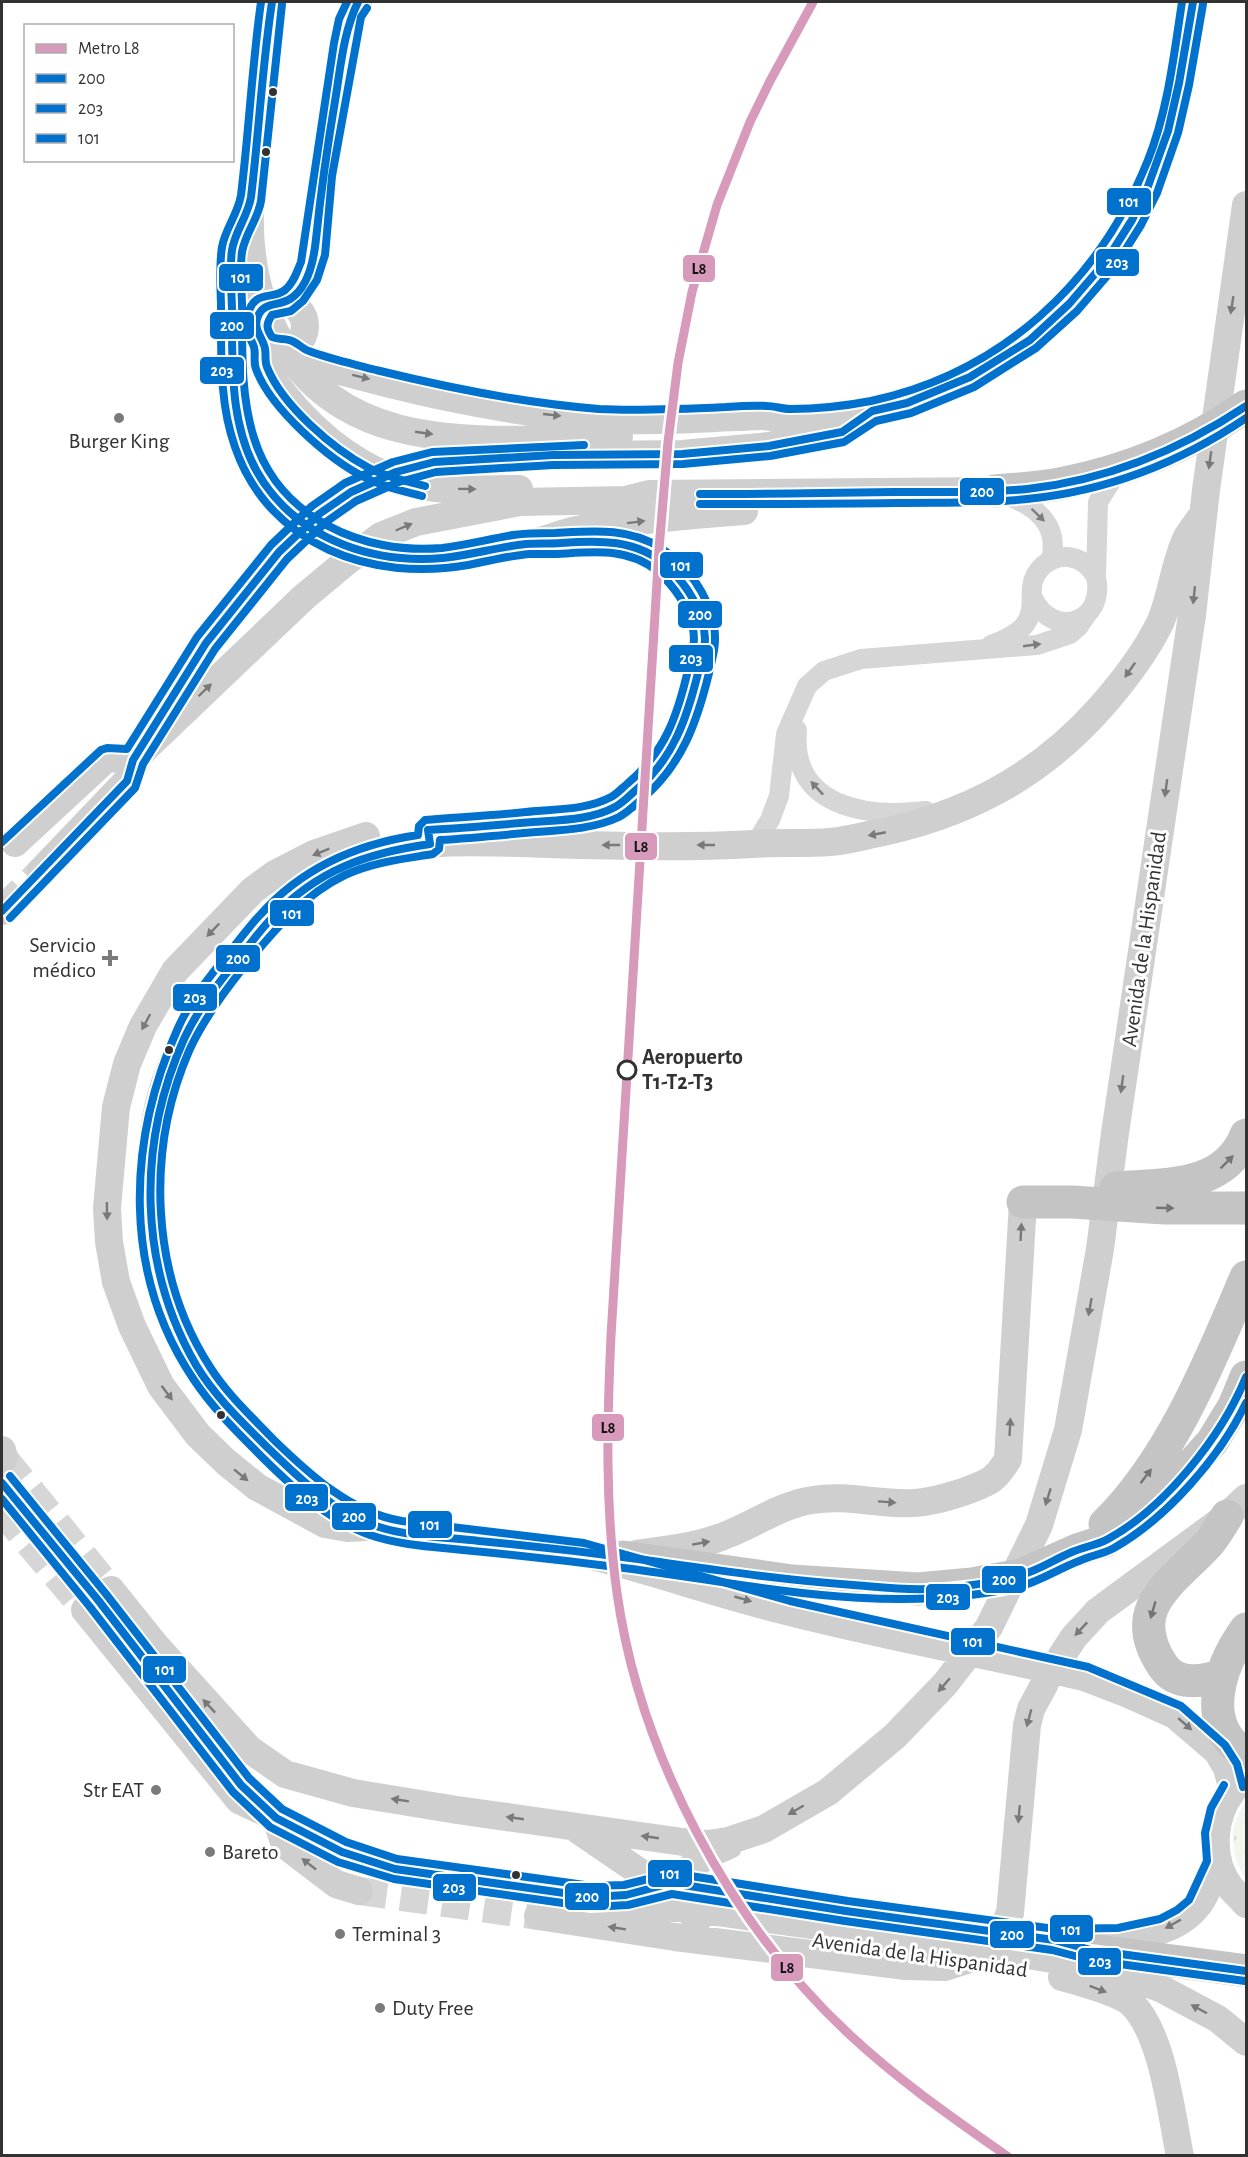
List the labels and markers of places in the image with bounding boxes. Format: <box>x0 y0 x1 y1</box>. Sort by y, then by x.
unlabelled marker <box>267 86 279 98</box>
unlabelled marker <box>260 146 272 158</box>
marker: Burger King <box>112 411 126 425</box>
place label: Burger King <box>69 430 170 452</box>
place label: Servicio médico <box>29 934 96 981</box>
marker: Servicio médico <box>101 949 119 967</box>
unlabelled marker <box>163 1044 175 1056</box>
place label: Aeropuerto T1-T2-T3 <box>642 1046 743 1093</box>
marker: Aeropuerto T1-T2-T3 <box>617 1060 637 1080</box>
unlabelled marker <box>215 1409 227 1421</box>
place label: Str EAT <box>83 1779 144 1801</box>
marker: Str EAT <box>149 1783 163 1797</box>
place label: Bareto <box>222 1841 279 1863</box>
marker: Bareto <box>203 1845 217 1859</box>
unlabelled marker <box>510 1869 522 1881</box>
place label: Terminal 3 <box>352 1923 441 1945</box>
marker: Terminal 3 <box>333 1927 347 1941</box>
place label: Duty Free <box>392 1997 474 2019</box>
marker: Duty Free <box>373 2001 387 2015</box>

